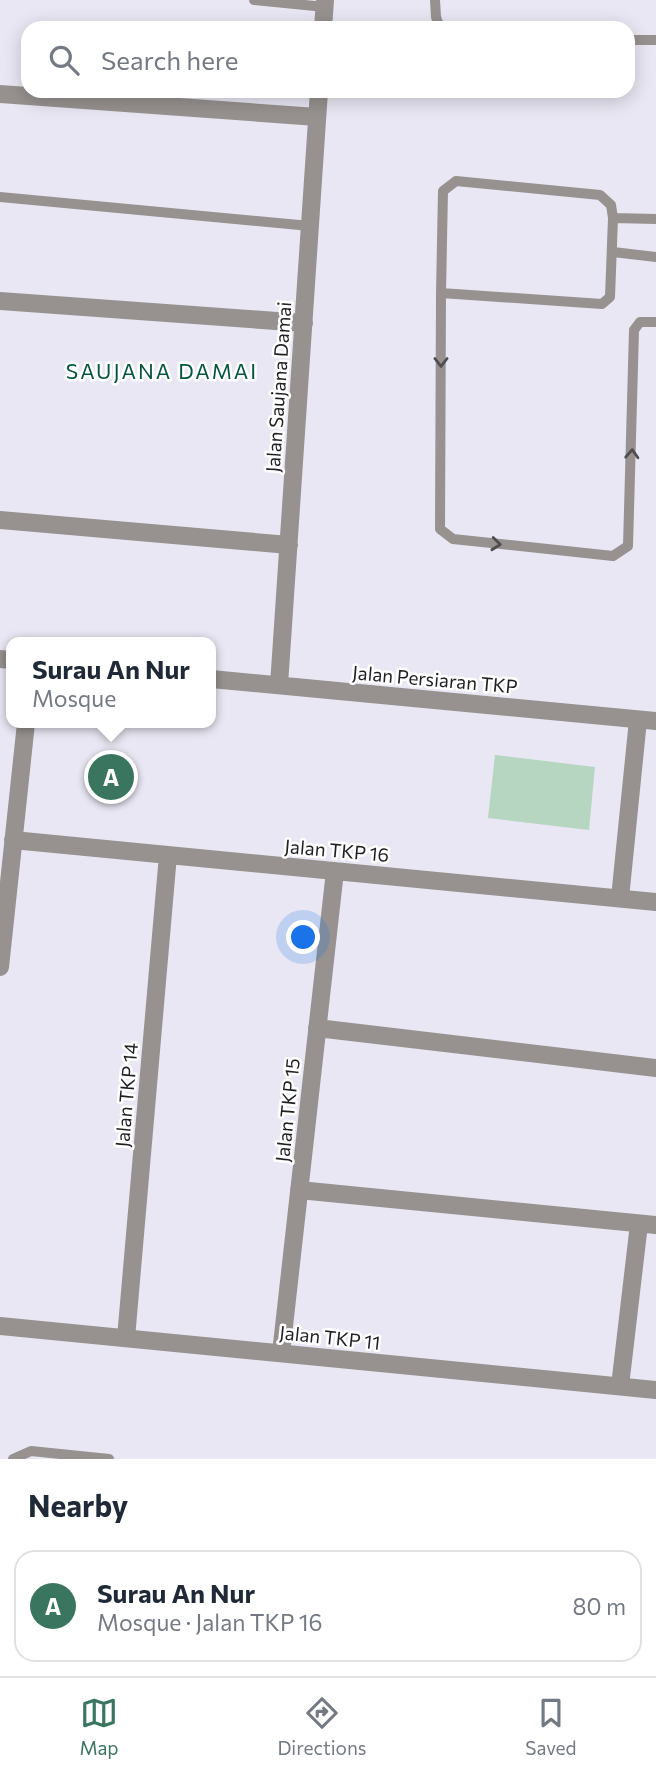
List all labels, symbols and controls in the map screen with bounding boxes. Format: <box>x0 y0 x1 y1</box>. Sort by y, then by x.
search box <box>21 21 635 98</box>
icon: search <box>45 41 83 79</box>
text: Search here <box>101 44 239 75</box>
street label: Jalan Saujana Damai <box>261 301 295 473</box>
one-way arrow <box>433 357 449 367</box>
district label: SAUJANA DAMAI <box>66 358 258 383</box>
one-way arrow <box>625 448 640 459</box>
one-way arrow <box>491 536 502 551</box>
popup <box>6 637 216 728</box>
text: Surau An Nur <box>32 653 190 684</box>
street label: Jalan Persiaran TKP <box>351 660 519 698</box>
text: Mosque <box>32 684 116 712</box>
pin: A <box>88 751 134 803</box>
street label: Jalan TKP 16 <box>284 834 390 866</box>
your location <box>286 920 320 954</box>
street label: Jalan TKP 14 <box>110 1042 142 1148</box>
street label: Jalan TKP 15 <box>270 1057 304 1163</box>
street label: Jalan TKP 11 <box>278 1320 382 1354</box>
text: Nearby <box>28 1486 128 1523</box>
text: Surau An Nur <box>97 1577 255 1608</box>
text: A <box>45 1592 61 1620</box>
text: 80 m <box>573 1592 626 1620</box>
text: Mosque · Jalan TKP 16 <box>97 1608 323 1636</box>
tab: Map <box>79 1694 119 1759</box>
tab: Directions <box>277 1694 367 1759</box>
tab: Saved <box>525 1694 577 1759</box>

